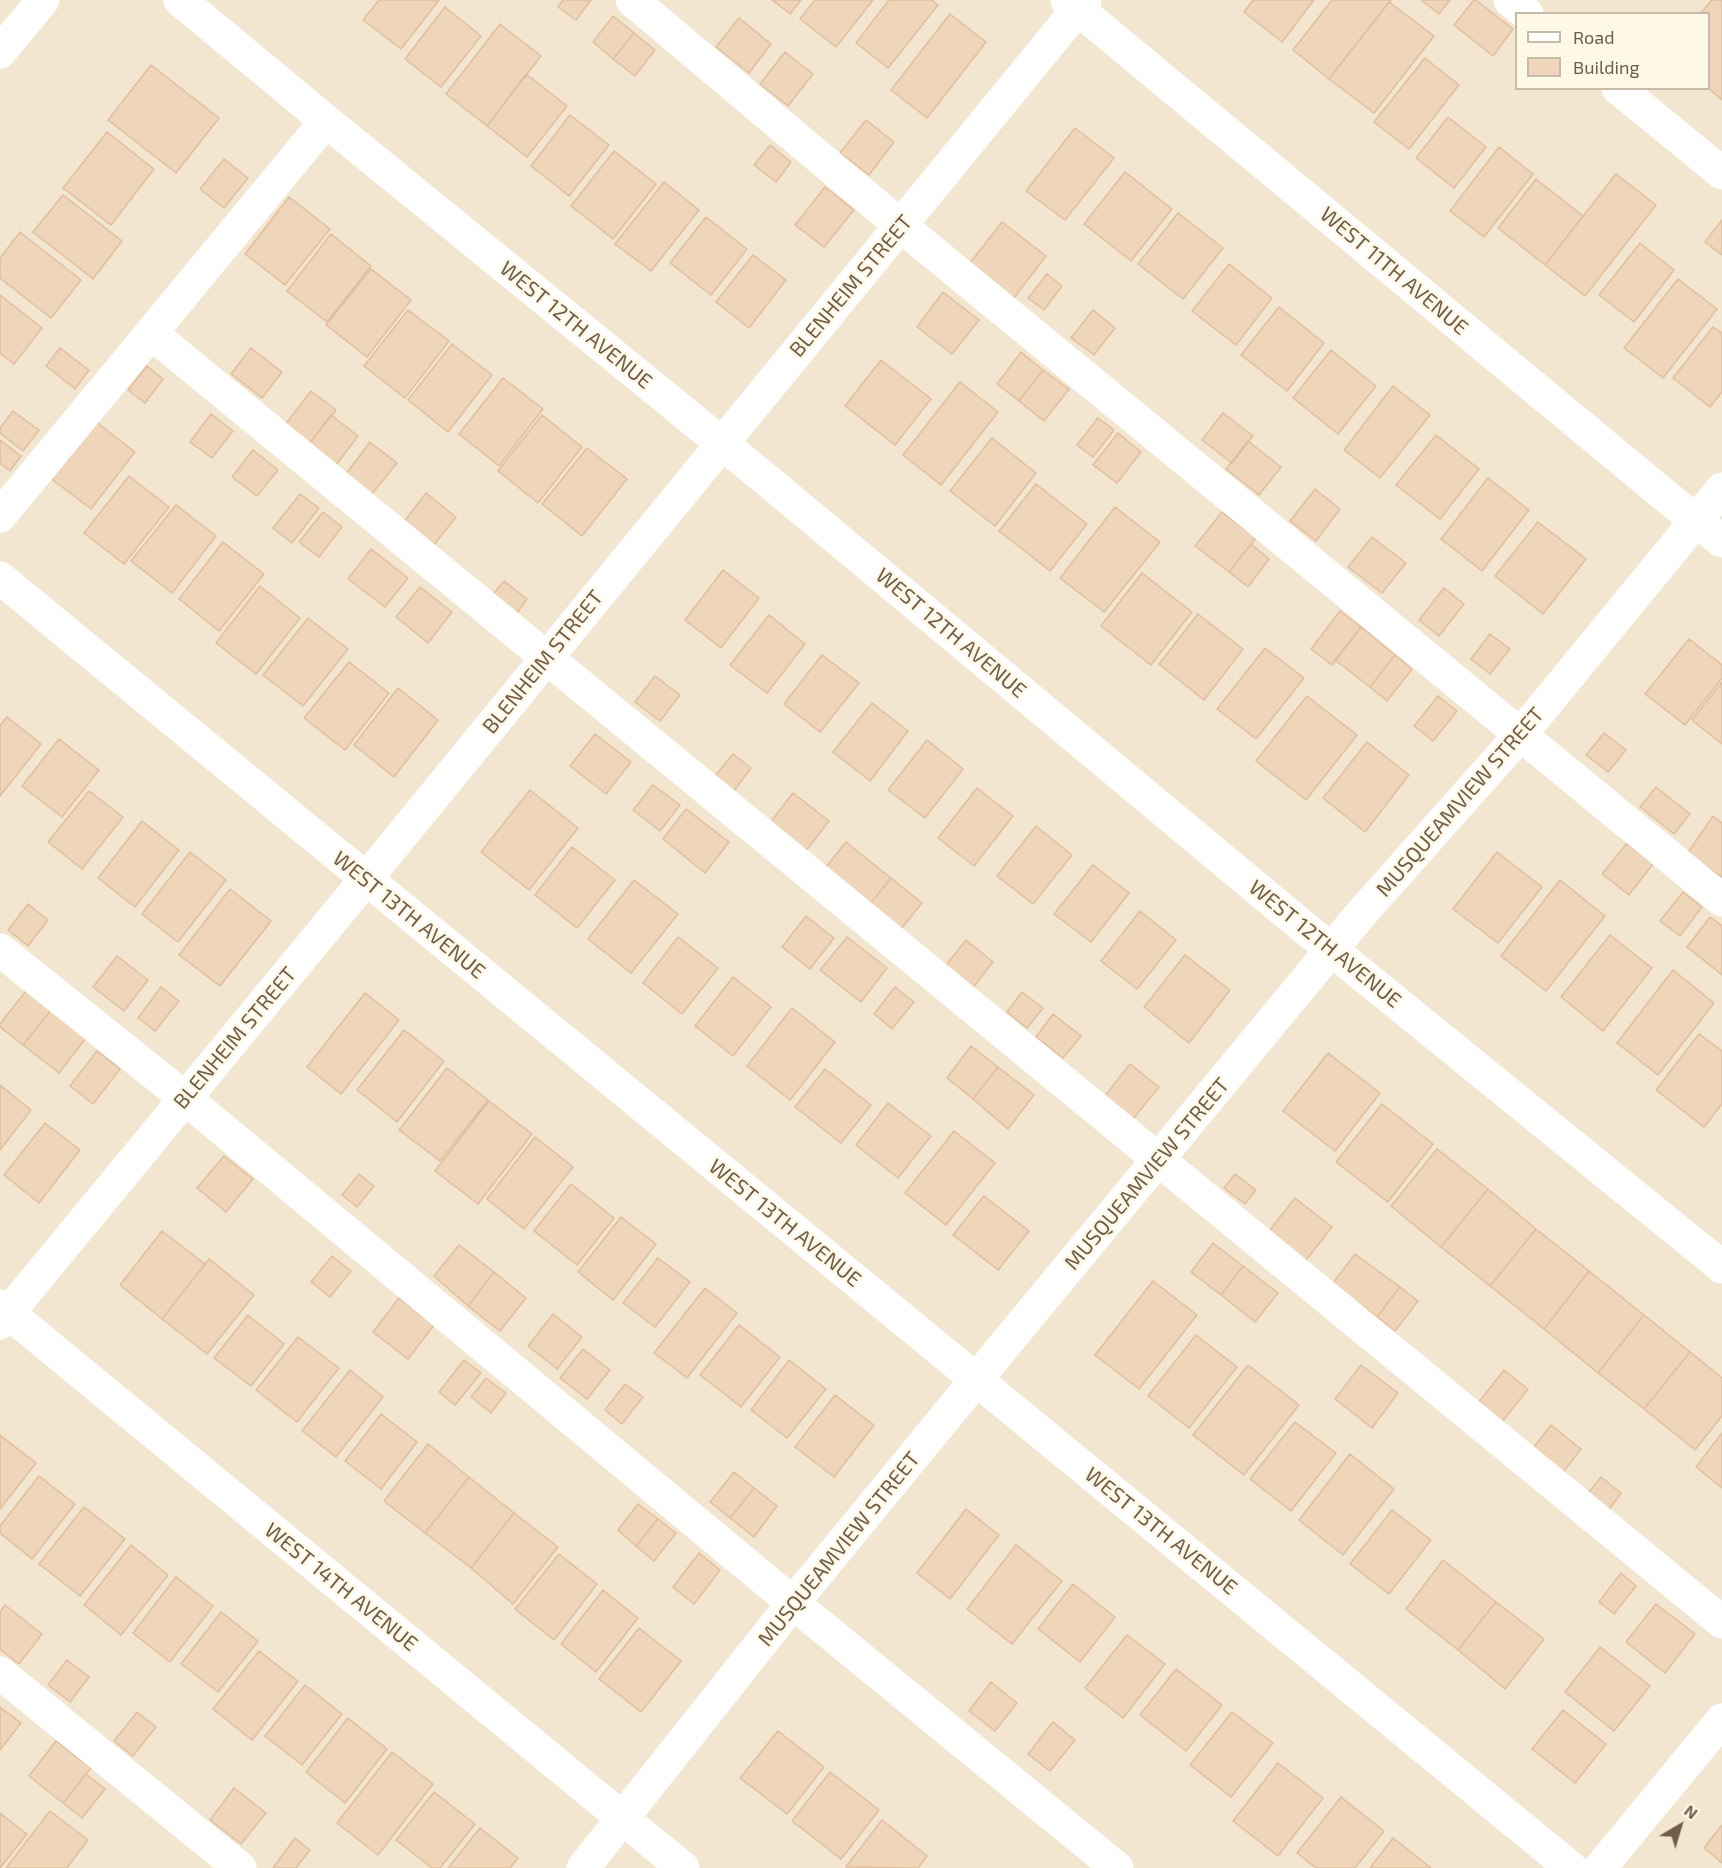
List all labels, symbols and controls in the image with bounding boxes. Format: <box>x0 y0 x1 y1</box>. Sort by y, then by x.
legend <box>1515 12 1710 90</box>
text: Road <box>1573 26 1614 48</box>
text: Building <box>1573 56 1640 78</box>
street label: WEST 11TH AVENUE <box>1315 202 1473 340</box>
street label: BLENHEIM STREET <box>784 210 918 362</box>
street label: WEST 12TH AVENUE <box>495 256 657 394</box>
street label: WEST 12TH AVENUE <box>871 563 1031 703</box>
street label: BLENHEIM STREET <box>477 585 609 739</box>
street label: MUSQUEAMVIEW STREET <box>1371 702 1549 902</box>
street label: WEST 13TH AVENUE <box>328 846 490 984</box>
street label: WEST 12TH AVENUE <box>1244 875 1406 1013</box>
street label: BLENHEIM STREET <box>168 962 302 1114</box>
street label: MUSQUEAMVIEW STREET <box>1059 1073 1235 1275</box>
street label: WEST 13TH AVENUE <box>704 1154 866 1292</box>
street label: MUSQUEAMVIEW STREET <box>753 1447 925 1651</box>
street label: WEST 13TH AVENUE <box>1080 1462 1242 1600</box>
street label: WEST 14TH AVENUE <box>259 1518 423 1656</box>
north arrow <box>1650 1796 1710 1856</box>
text: N <box>1681 1800 1702 1822</box>

